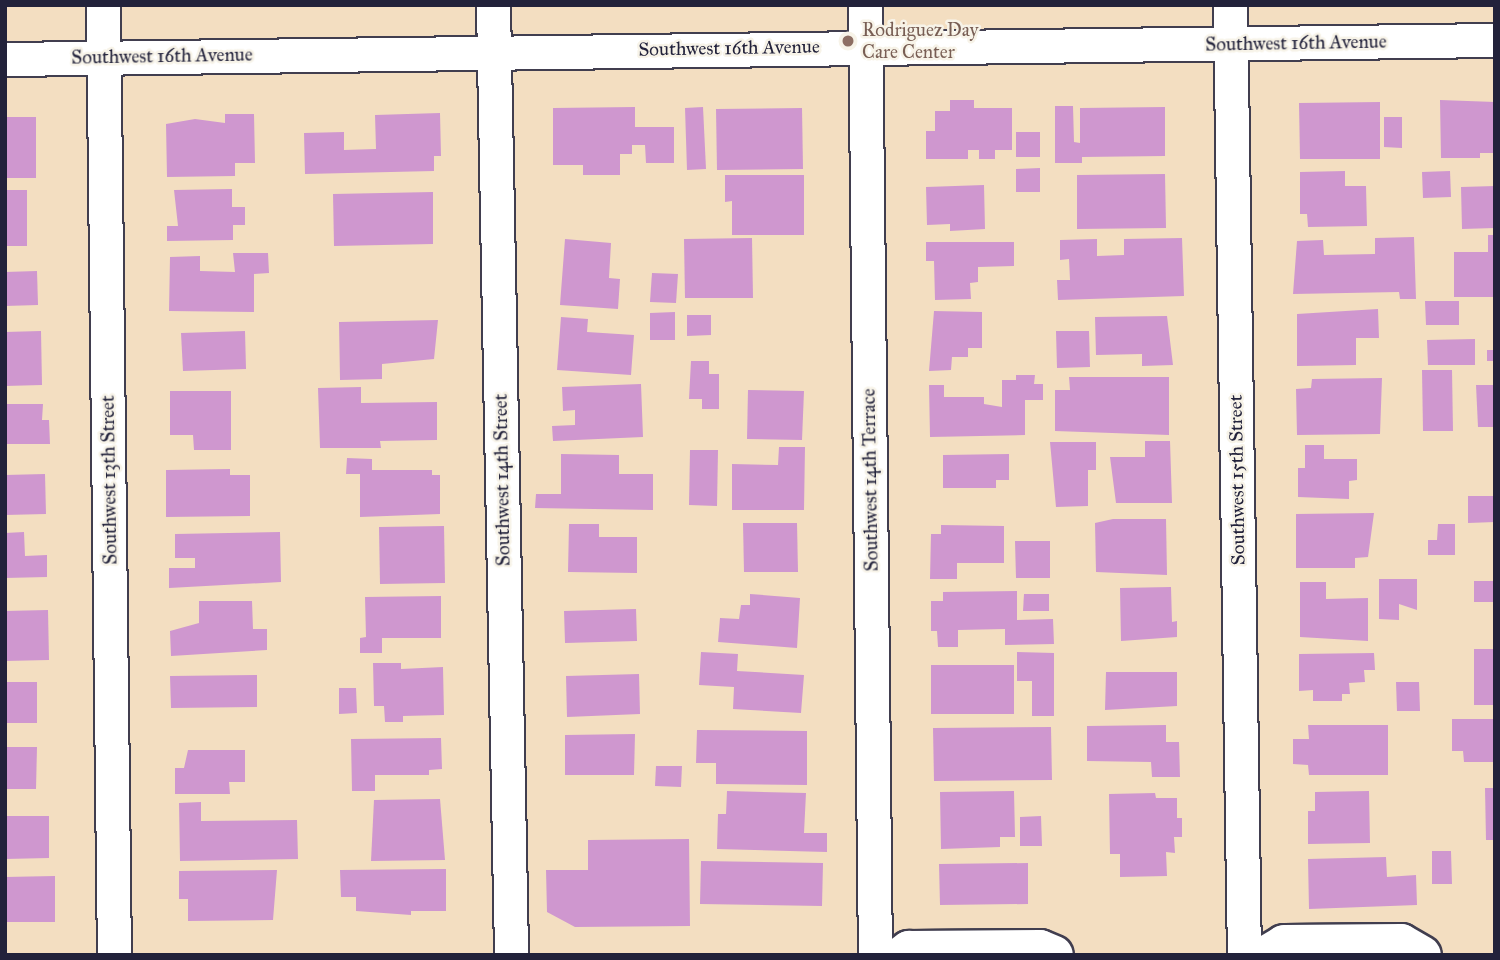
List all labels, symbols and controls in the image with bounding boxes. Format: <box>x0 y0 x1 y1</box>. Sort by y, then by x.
place label: Rodriguez Day Care Center <box>862 19 978 63</box>
street label: Southwest 16th Avenue <box>1205 30 1387 56</box>
marker: Rodriguez Day Care Center <box>840 33 856 49</box>
street label: Southwest 16th Avenue <box>638 35 820 61</box>
street label: Southwest 16th Avenue <box>71 43 253 69</box>
street label: Southwest 14th Terrace <box>857 388 883 572</box>
street label: Southwest 14th Street <box>489 394 515 566</box>
street label: Southwest 13th Street <box>96 395 122 565</box>
street label: Southwest 15th Street <box>1224 395 1250 565</box>

